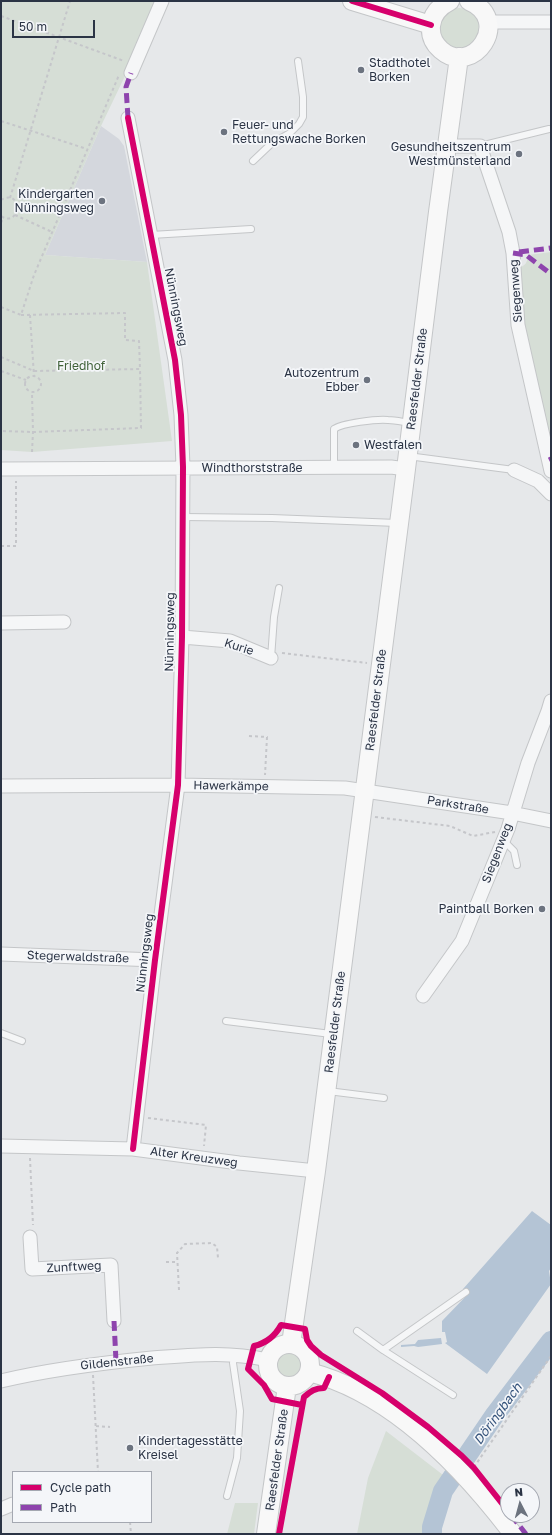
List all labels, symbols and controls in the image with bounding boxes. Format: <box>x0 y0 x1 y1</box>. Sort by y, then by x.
scale bar <box>14 12 97 38</box>
text: 50 m <box>19 19 47 34</box>
place label: Stadthotel Borken <box>369 56 430 84</box>
marker: Stadthotel Borken <box>356 65 366 75</box>
place label: Feuer- und Rettungswache Borken <box>232 118 366 146</box>
marker: Feuer- und Rettungswache Borken <box>219 127 229 137</box>
place label: Gesundheitszentrum Westmünsterland <box>391 140 511 168</box>
marker: Gesundheitszentrum Westmünsterland <box>514 149 524 159</box>
place label: Kindergarten Nünningsweg <box>15 187 94 215</box>
marker: Kindergarten Nünningsweg <box>97 196 107 206</box>
street label: Siegenweg <box>507 259 525 323</box>
street label: Nünningsweg <box>161 267 191 347</box>
street label: Raesfelder Straße <box>404 327 430 431</box>
park label: Friedhof <box>57 359 105 373</box>
place label: Autozentrum Ebber <box>284 366 359 394</box>
marker: Autozentrum Ebber <box>362 375 372 385</box>
place label: Westfalen <box>364 438 422 452</box>
marker: Westfalen <box>351 440 361 450</box>
street label: Windthorststraße <box>201 461 303 475</box>
street label: Nünningsweg <box>162 592 178 672</box>
street label: Kurie <box>222 635 256 659</box>
street label: Raesfelder Straße <box>363 648 389 752</box>
street label: Hawerkämpe <box>193 778 269 794</box>
street label: Parkstraße <box>426 793 490 817</box>
street label: Siegenweg <box>479 821 515 885</box>
place label: Paintball Borken <box>439 902 534 916</box>
marker: Paintball Borken <box>537 904 547 914</box>
street label: Nünningsweg <box>133 913 157 993</box>
street label: Stegerwaldstraße <box>27 948 129 966</box>
street label: Raesfelder Straße <box>322 970 348 1074</box>
street label: Alter Kreuzweg <box>149 1144 239 1170</box>
street label: Zunftweg <box>46 1258 102 1276</box>
street label: Gildenstraße <box>80 1351 154 1373</box>
water label: Döringbach <box>471 1380 525 1448</box>
street label: Raesfelder Straße <box>263 1408 291 1512</box>
place label: Kindertagesstätte Kreisel <box>138 1434 243 1462</box>
marker: Kindertagesstätte Kreisel <box>125 1443 135 1453</box>
legend <box>12 1471 152 1523</box>
text: Cycle path <box>50 1480 111 1495</box>
north arrow <box>500 1483 540 1523</box>
text: N <box>514 1485 524 1498</box>
text: Path <box>50 1500 77 1515</box>

